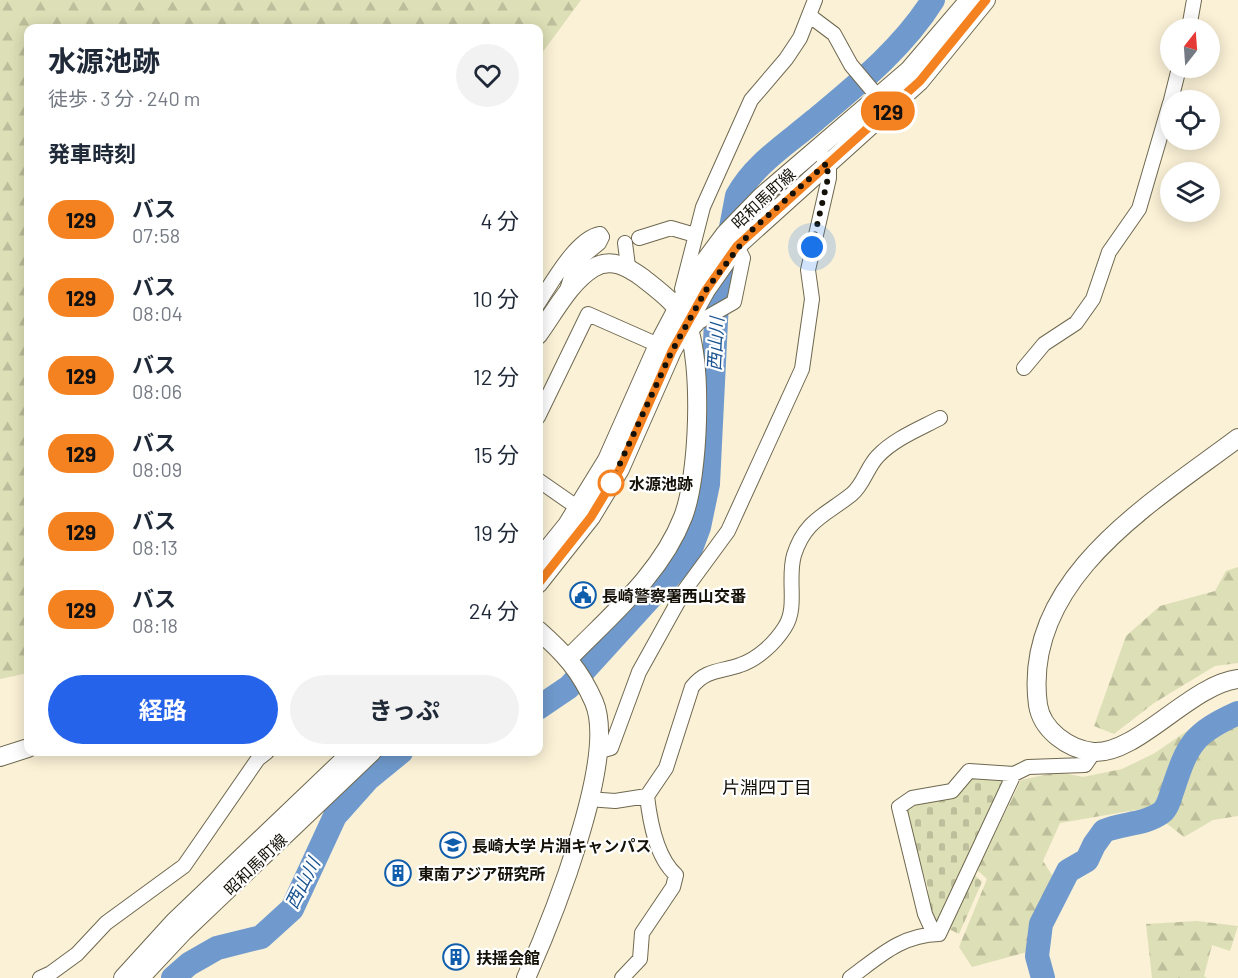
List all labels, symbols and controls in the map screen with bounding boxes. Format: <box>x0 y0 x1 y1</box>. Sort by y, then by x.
north arrow <box>1160 18 1220 78</box>
map controls <box>1160 18 1220 222</box>
text: 水源池跡 <box>48 43 160 77</box>
button: heart <box>456 44 519 107</box>
text: 徒歩 · 3 分 · 240 m <box>48 86 200 110</box>
button: locate <box>1160 90 1220 150</box>
line badge: 129 <box>854 92 922 130</box>
text: 129 <box>873 99 903 124</box>
text: 発車時刻 <box>48 140 136 166</box>
button: layers <box>1160 162 1220 222</box>
street label: 昭和馬町線 <box>727 164 799 232</box>
text: バス <box>132 195 176 221</box>
text: 129 <box>66 207 96 232</box>
text: 4 分 <box>480 207 519 233</box>
text: 07:58 <box>132 223 180 247</box>
your location <box>797 232 827 262</box>
text: バス <box>132 273 176 299</box>
text: 129 <box>66 285 96 310</box>
text: 10 分 <box>472 285 519 311</box>
text: 08:04 <box>132 301 183 325</box>
water label: 西山川 <box>703 314 728 372</box>
text: バス <box>132 351 176 377</box>
text: 129 <box>66 363 96 388</box>
text: 12 分 <box>473 363 519 389</box>
text: 08:06 <box>132 379 182 403</box>
text: バス <box>132 429 176 455</box>
text: 129 <box>66 441 96 466</box>
text: 15 分 <box>474 441 519 467</box>
text: 08:09 <box>132 457 182 481</box>
marker: 水源池跡 <box>598 470 624 496</box>
place label: 水源池跡 <box>629 474 693 493</box>
text: バス <box>132 507 176 533</box>
text: 129 <box>66 519 96 544</box>
text: 19 分 <box>473 519 519 545</box>
text: 08:13 <box>132 535 178 559</box>
public building icon: 長崎警察署西山交番 <box>568 580 598 610</box>
text: バス <box>132 585 176 611</box>
place label: 長崎警察署西山交番 <box>602 586 746 605</box>
text: 129 <box>66 597 96 622</box>
text: 24 分 <box>469 597 519 623</box>
text: 08:18 <box>132 613 178 637</box>
button: 経路 <box>48 675 278 744</box>
button: きっぷ <box>290 675 519 744</box>
district label: 片淵四丁目 <box>722 776 812 798</box>
street label: 昭和馬町線 <box>220 829 290 899</box>
school or university icon: 長崎大学 片淵キャンパス <box>438 830 468 860</box>
place label: 長崎大学 片淵キャンパス <box>472 836 651 855</box>
water label: 西山川 <box>280 852 325 912</box>
building icon: 東南アジア研究所 <box>383 858 413 888</box>
place label: 東南アジア研究所 <box>418 864 545 883</box>
building icon: 扶揺会館 <box>441 942 471 972</box>
place label: 扶揺会館 <box>476 948 540 967</box>

